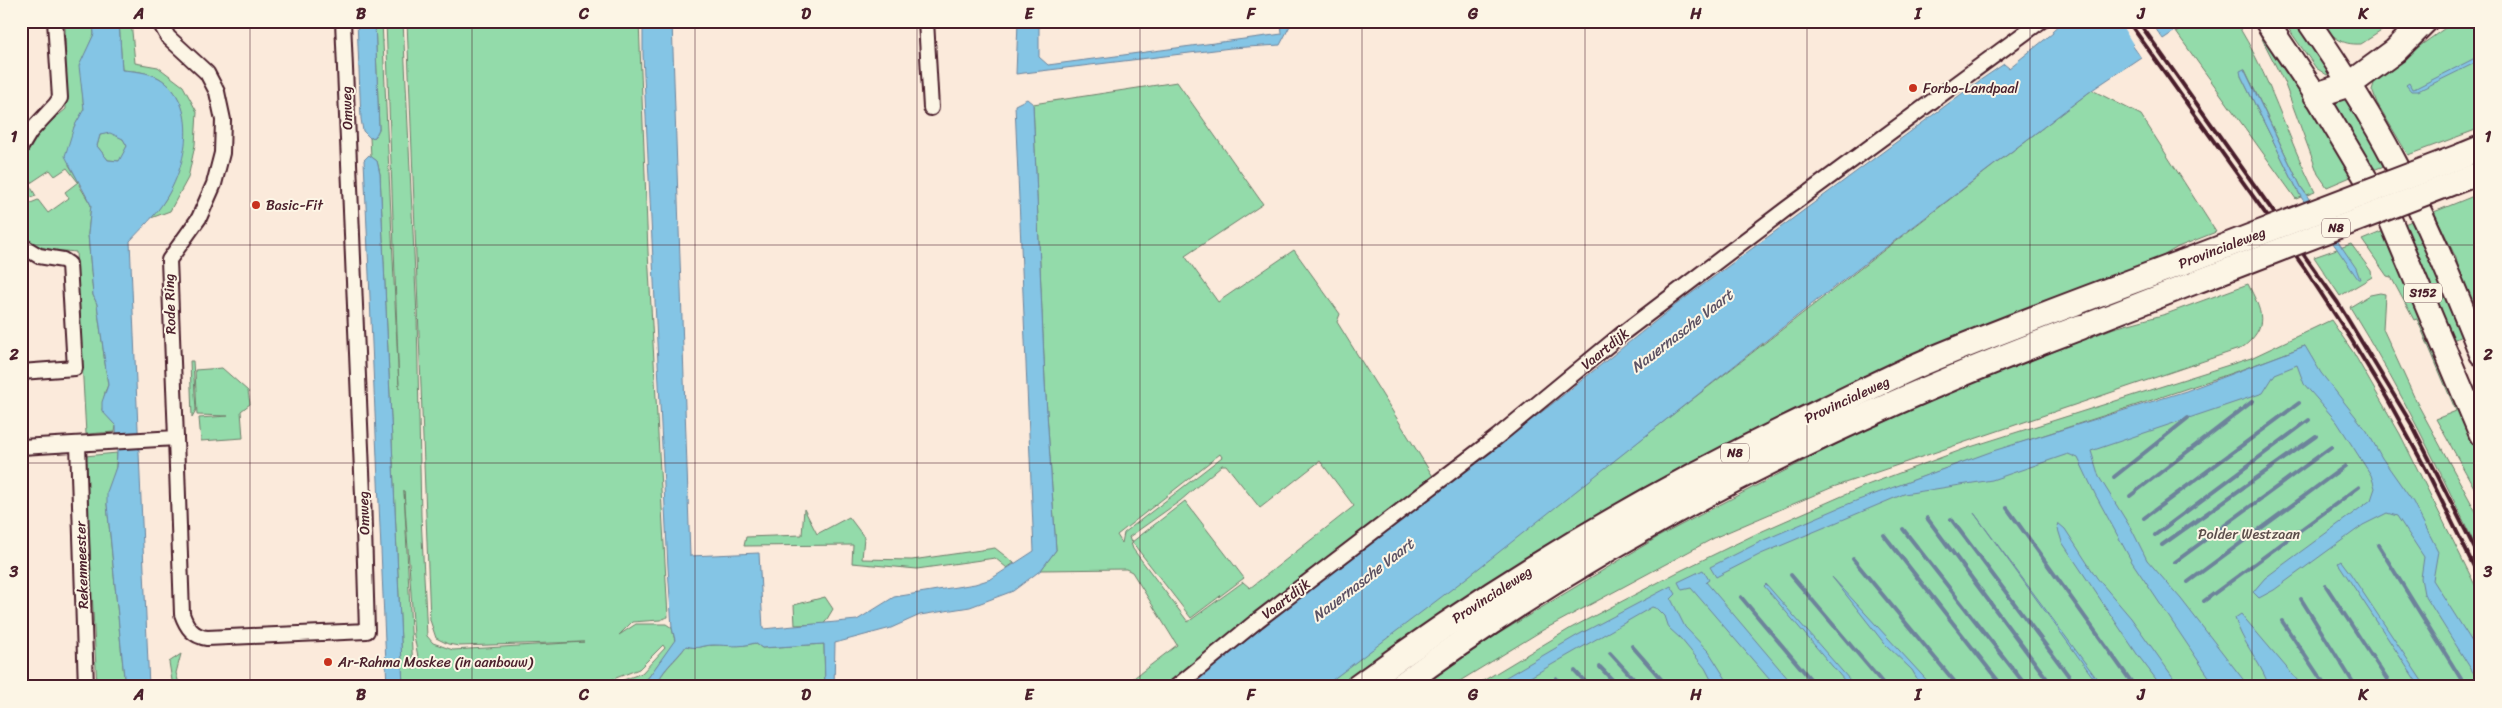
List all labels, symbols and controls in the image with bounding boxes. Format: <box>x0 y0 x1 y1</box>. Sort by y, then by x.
text: A <box>133 0 144 28</box>
text: B <box>356 0 367 28</box>
text: C <box>578 0 590 28</box>
text: D <box>801 0 811 28</box>
text: E <box>1025 0 1035 28</box>
text: F <box>1246 0 1257 28</box>
text: G <box>1467 0 1479 28</box>
text: H <box>1689 0 1702 28</box>
text: I <box>1914 0 1923 28</box>
text: J <box>2136 0 2146 28</box>
text: K <box>2357 0 2369 28</box>
place label: Forbo-Landpaal <box>1923 76 2019 101</box>
marker: Forbo-Landpaal <box>1907 82 1919 94</box>
street label: Omweg <box>334 86 360 130</box>
text: 1 <box>11 122 18 151</box>
text: 1 <box>2485 122 2492 151</box>
place label: Basic-Fit <box>266 193 324 218</box>
marker: Basic-Fit <box>250 199 262 211</box>
road number: N8 <box>2322 218 2350 238</box>
street label: Provincialeweg <box>2175 220 2269 276</box>
street label: Rode Ring <box>156 273 184 335</box>
water label: Nauernasche Vaart <box>1625 282 1740 379</box>
road number: S152 <box>2404 284 2442 302</box>
street label: Vaartdijk <box>1575 321 1635 376</box>
text: 2 <box>8 340 19 369</box>
text: 2 <box>2482 340 2493 369</box>
street label: Provincialeweg <box>1800 369 1894 431</box>
road number: N8 <box>1721 443 1749 462</box>
street label: Omweg <box>351 491 377 535</box>
street label: Rekenmeester <box>68 519 96 609</box>
park label: Polder Westzaan <box>2198 522 2300 547</box>
water label: Nauernasche Vaart <box>1306 531 1421 628</box>
text: 3 <box>9 557 19 586</box>
text: 3 <box>2483 557 2493 586</box>
street label: Provincialeweg <box>1447 559 1537 631</box>
street label: Vaartdijk <box>1256 572 1317 626</box>
place label: Ar-Rahma Moskee (in aanbouw) <box>337 650 534 675</box>
marker: Ar-Rahma Moskee (in aanbouw) <box>322 656 334 668</box>
text: A <box>133 680 144 708</box>
text: B <box>356 680 367 708</box>
text: C <box>578 680 590 708</box>
text: D <box>801 680 811 708</box>
text: E <box>1025 680 1035 708</box>
text: F <box>1246 680 1257 708</box>
text: G <box>1467 680 1479 708</box>
text: H <box>1689 680 1702 708</box>
text: I <box>1914 680 1923 708</box>
text: J <box>2136 680 2146 708</box>
text: K <box>2357 680 2369 708</box>

